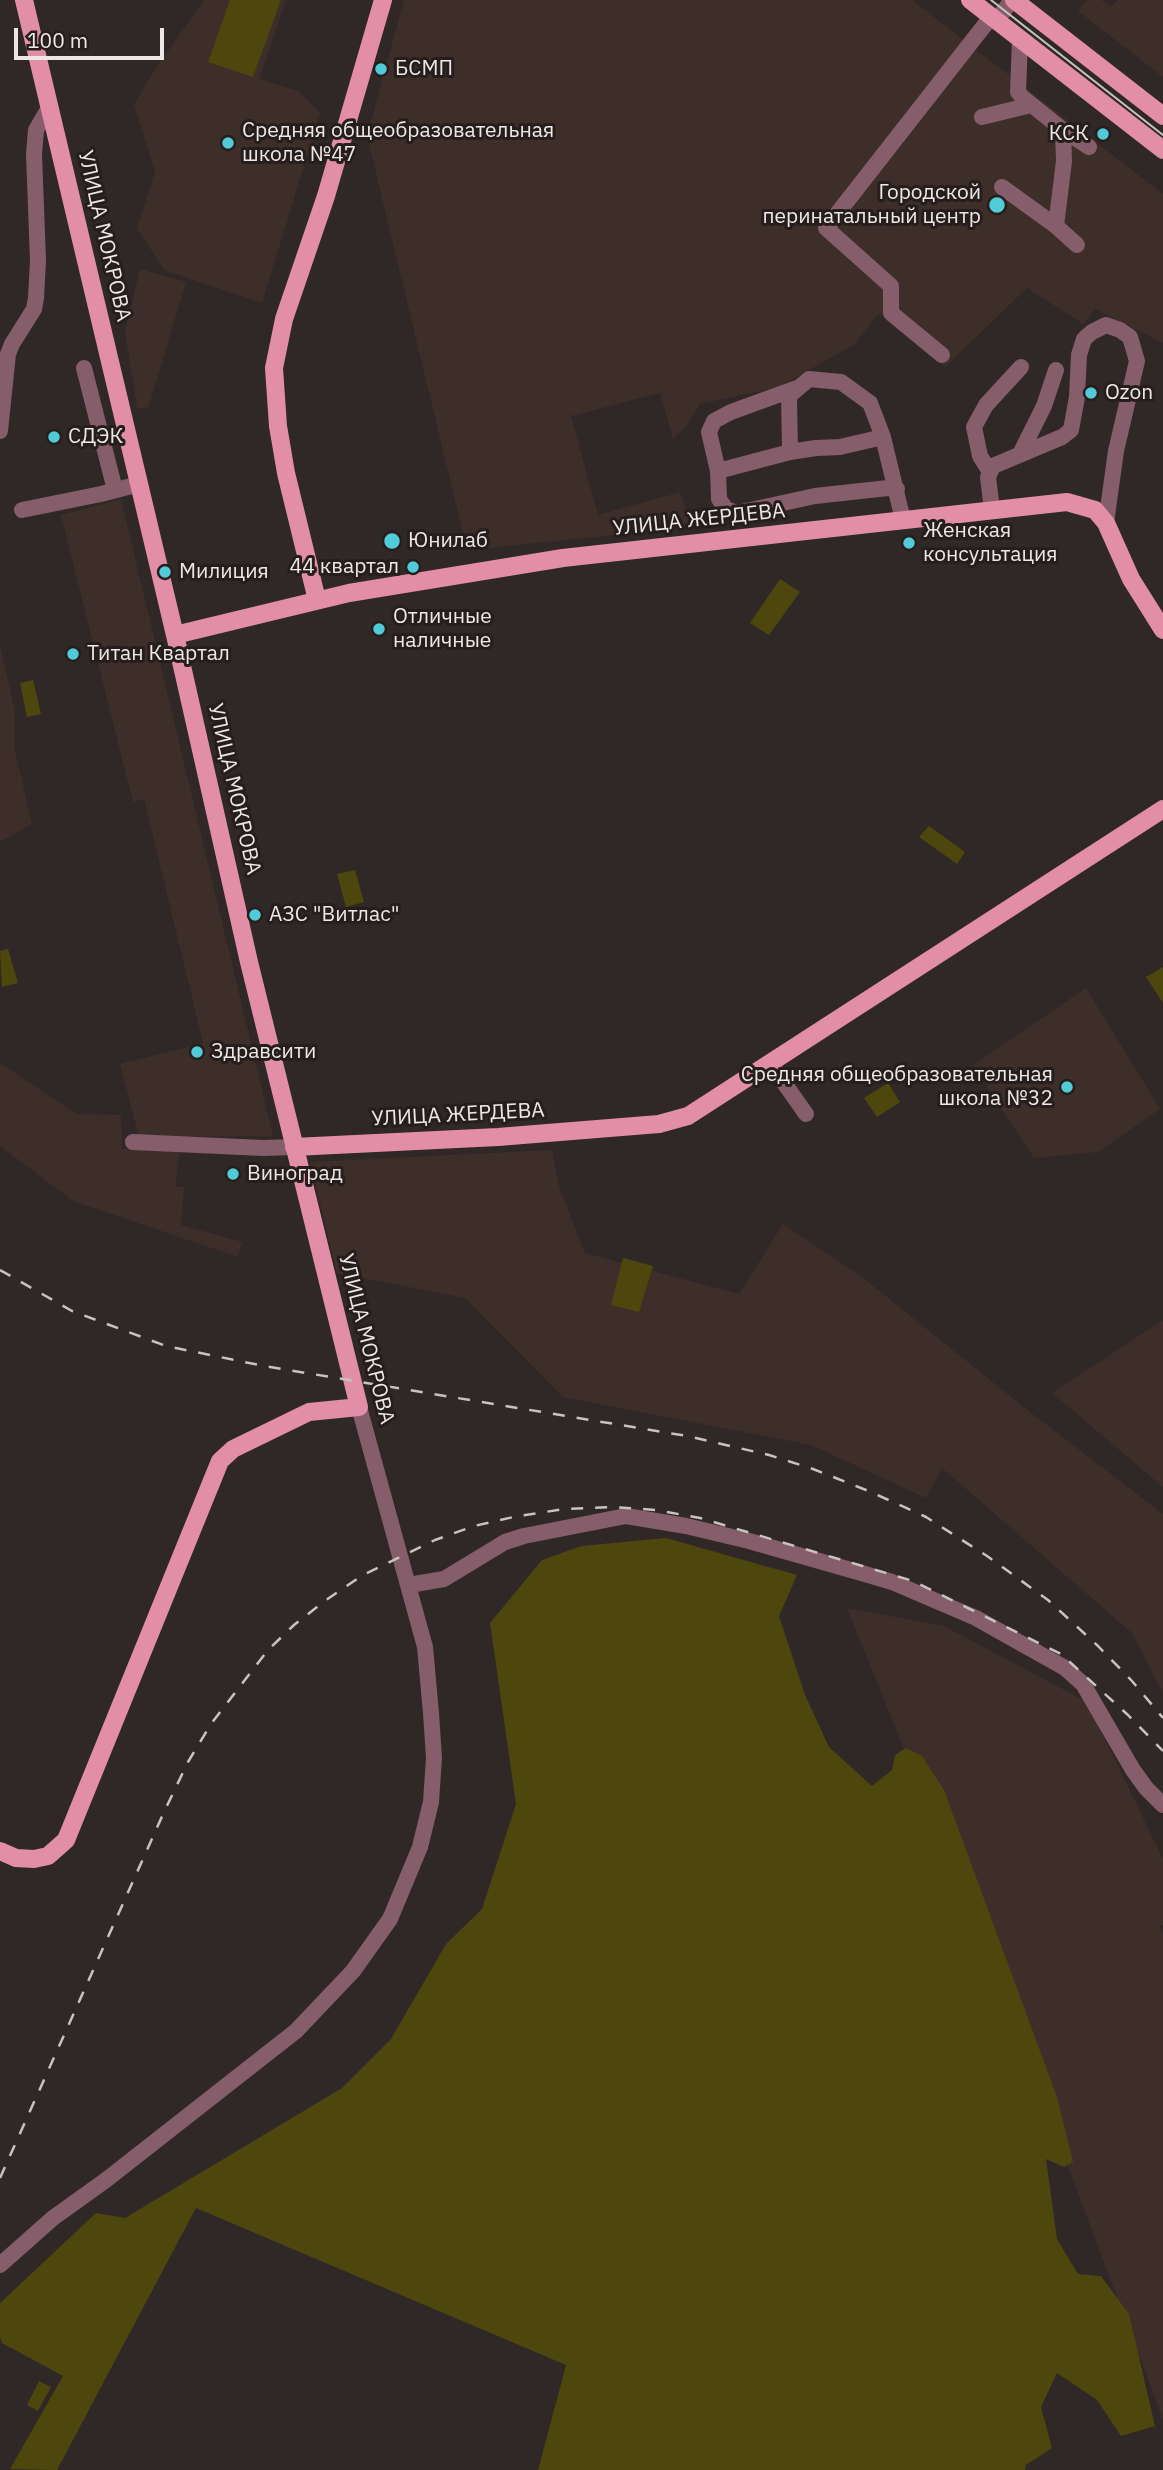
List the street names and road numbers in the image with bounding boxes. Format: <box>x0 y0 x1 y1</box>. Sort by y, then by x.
street label: УЛИЦА МОКРОВА <box>72 148 136 324</box>
street label: УЛИЦА ЖЕРДЕВА <box>611 498 787 542</box>
street label: УЛИЦА МОКРОВА <box>202 701 266 877</box>
street label: УЛИЦА ЖЕРДЕВА <box>371 1098 545 1132</box>
street label: УЛИЦА МОКРОВА <box>333 1251 399 1427</box>

